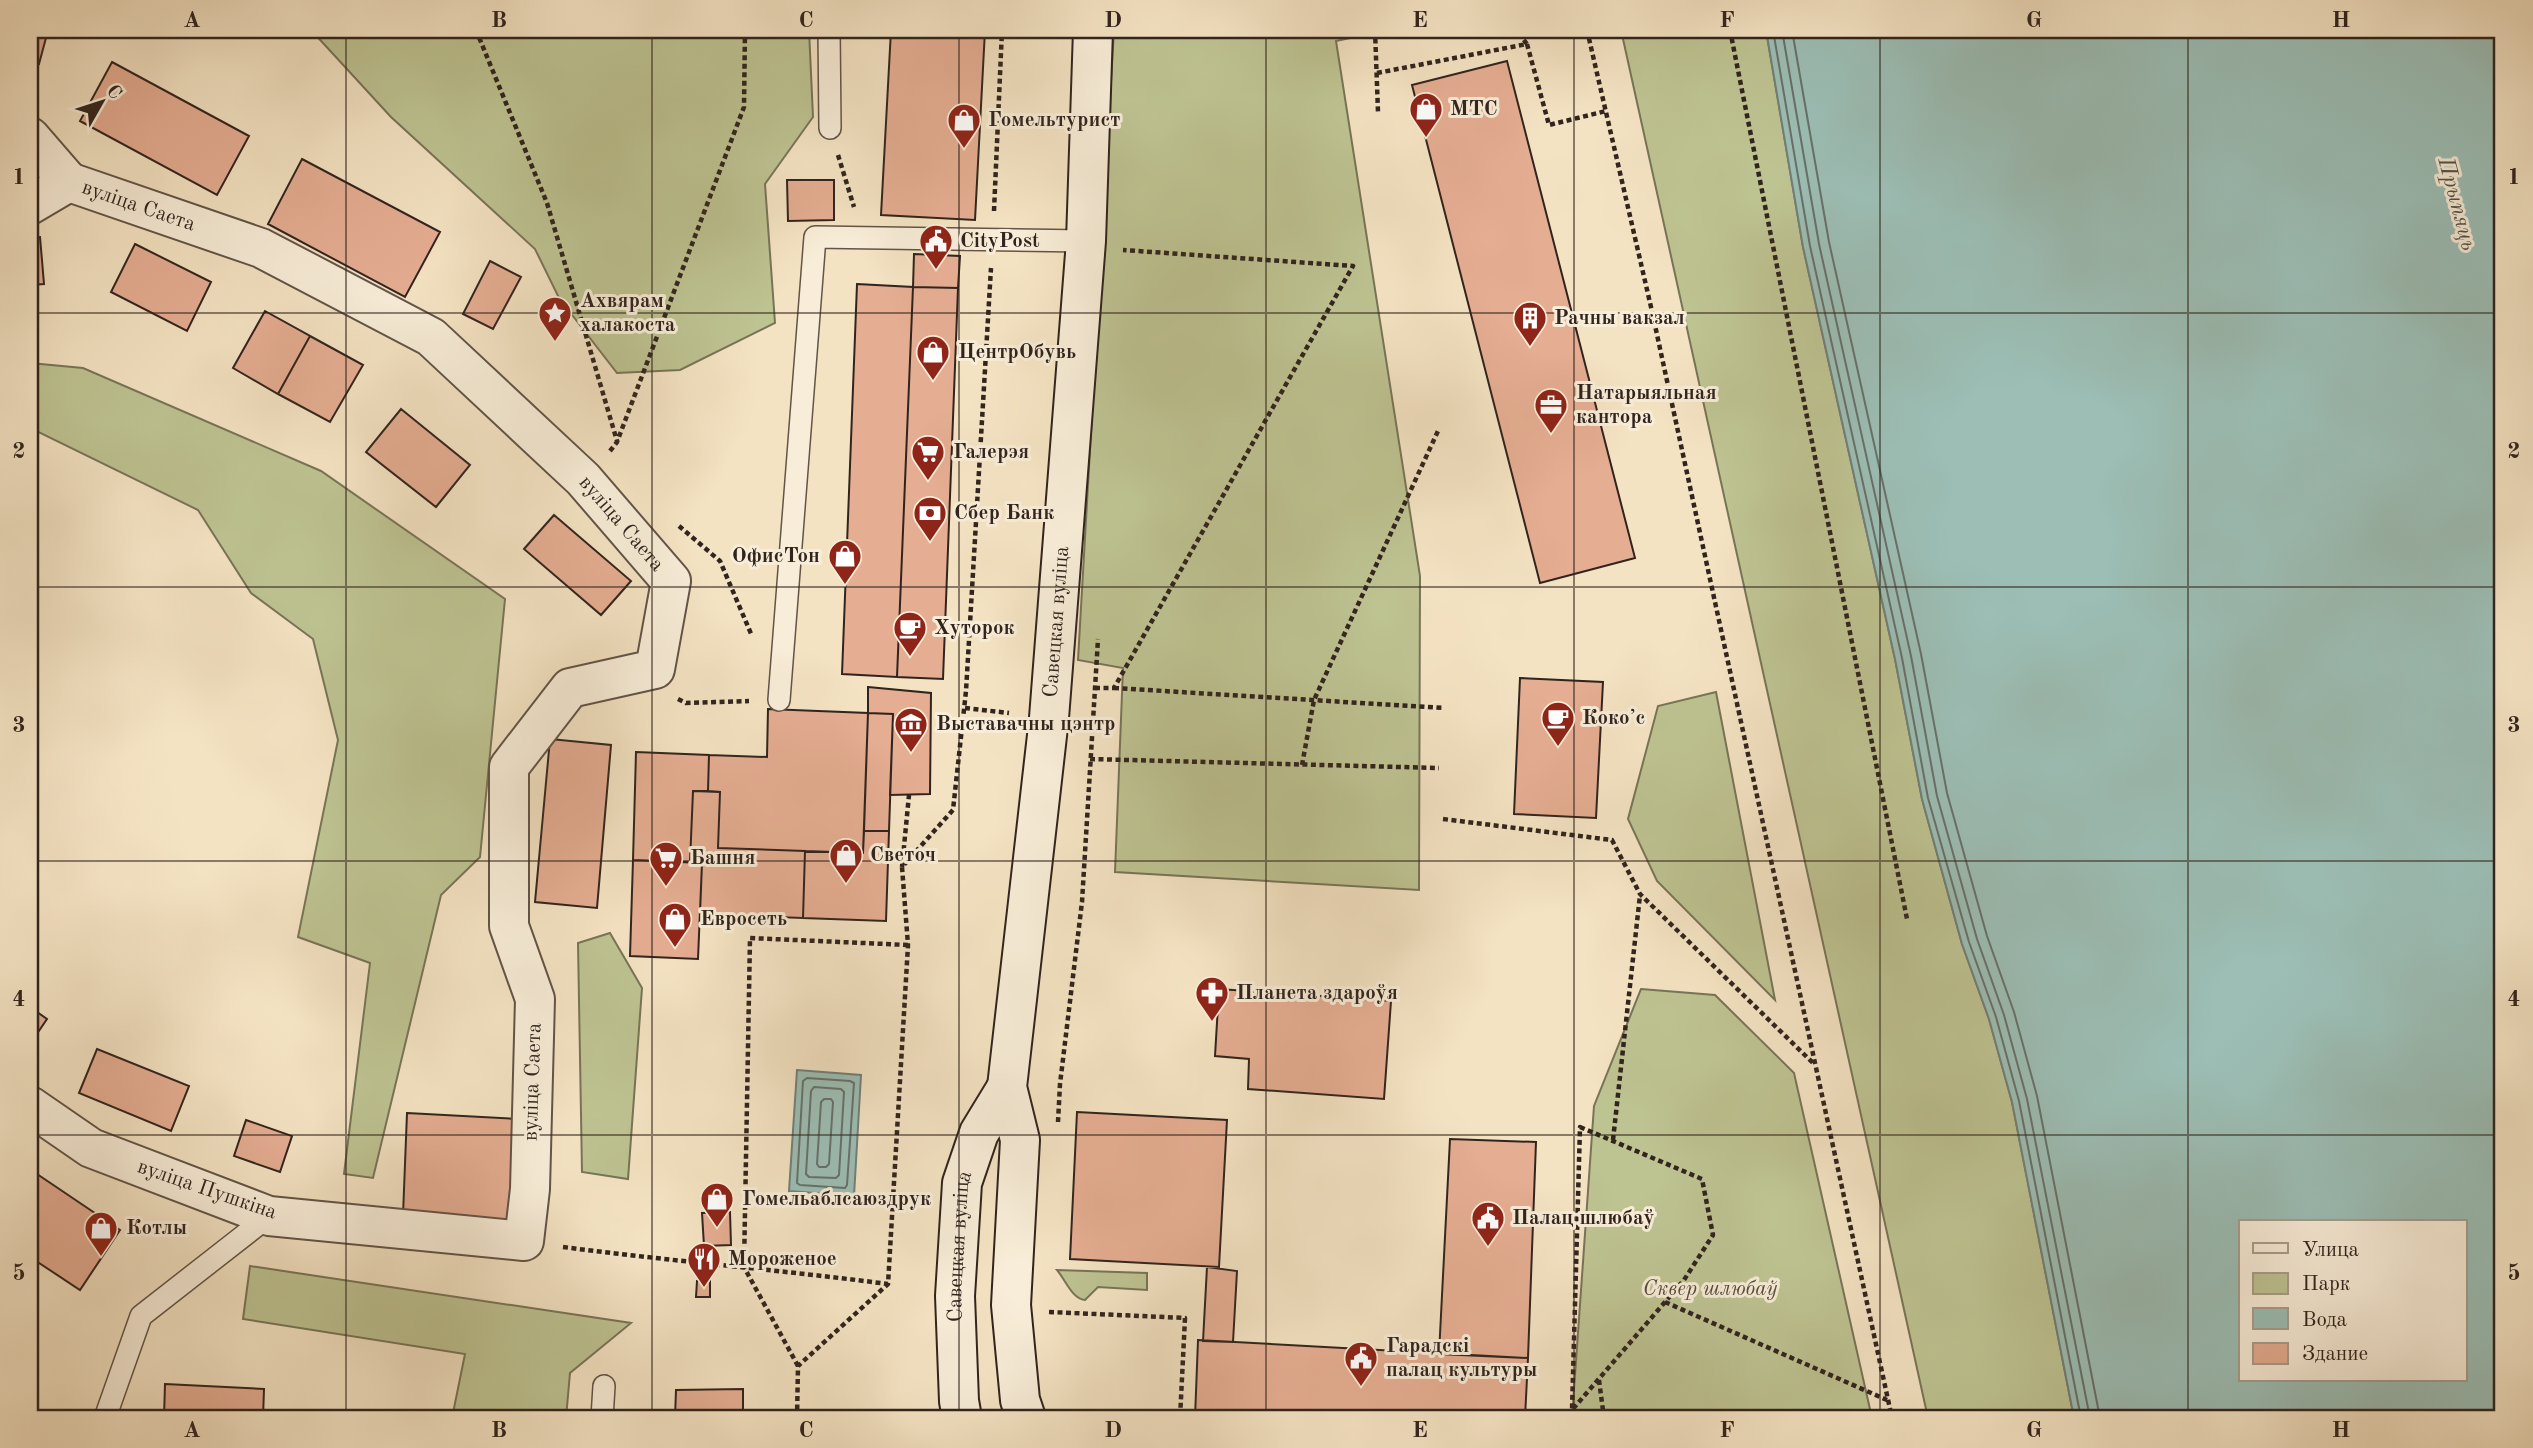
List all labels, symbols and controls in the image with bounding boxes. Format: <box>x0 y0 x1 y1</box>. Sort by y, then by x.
text: A <box>183 9 201 32</box>
text: B <box>491 9 507 32</box>
text: C <box>798 9 814 32</box>
text: D <box>1104 9 1122 32</box>
text: E <box>1412 9 1428 32</box>
text: F <box>1719 9 1735 32</box>
text: G <box>2026 9 2042 32</box>
text: H <box>2332 9 2350 32</box>
north arrow <box>66 66 136 136</box>
text: С <box>102 82 125 104</box>
shop icon: МТС <box>1407 90 1445 139</box>
place label: МТС <box>1450 99 1498 120</box>
shop icon: Гомельтурист <box>945 101 983 150</box>
place label: Гомельтурист <box>988 110 1120 131</box>
water label: Прыпяць <box>2432 154 2480 253</box>
text: 1 <box>12 166 26 189</box>
text: 1 <box>2507 166 2521 189</box>
street label: вуліца Саета <box>79 177 198 235</box>
public building icon: CityPost <box>917 222 955 271</box>
place label: CityPost <box>960 231 1040 252</box>
place label: Ахвярам халакоста <box>580 291 676 336</box>
place icon: Ахвярам халакоста <box>536 294 574 343</box>
building icon: Рачны вакзал <box>1511 299 1549 348</box>
place label: Рачны вакзал <box>1554 308 1685 329</box>
shop icon: ЦентрОбувь <box>914 333 952 382</box>
place label: ЦентрОбувь <box>958 342 1076 363</box>
place label: Натарыяльная кантора <box>1576 383 1717 428</box>
office icon: Натарыяльная кантора <box>1532 386 1570 435</box>
supermarket icon: Галерэя <box>909 433 947 482</box>
text: 2 <box>12 440 26 463</box>
text: 2 <box>2507 440 2521 463</box>
place label: Галерэя <box>953 442 1029 463</box>
street label: вуліца Саета <box>575 472 668 575</box>
bank icon: Сбер Банк <box>911 494 949 543</box>
place label: Сбер Банк <box>954 503 1054 524</box>
shop icon: ОфисТон <box>826 537 864 586</box>
street label: Савецкая вуліца <box>1040 545 1073 698</box>
place label: ОфисТон <box>732 546 820 567</box>
cafe icon: Хуторок <box>891 609 929 658</box>
place label: Хуторок <box>934 618 1015 639</box>
cafe icon: Кокоʼс <box>1539 699 1577 748</box>
museum icon: Выставачны цэнтр <box>892 705 930 754</box>
place label: Кокоʼс <box>1582 708 1645 729</box>
text: 3 <box>12 714 26 737</box>
place label: Выставачны цэнтр <box>936 714 1116 735</box>
text: 3 <box>2507 714 2521 737</box>
shop icon: Светоч <box>827 836 865 885</box>
supermarket icon: Башня <box>647 839 685 888</box>
place label: Светоч <box>870 845 936 866</box>
place label: Башня <box>690 848 755 869</box>
shop icon: Евросеть <box>656 900 694 949</box>
place label: Евросеть <box>700 909 787 930</box>
pharmacy icon: Планета здароўя <box>1193 974 1231 1023</box>
place label: Планета здароўя <box>1236 983 1398 1004</box>
text: 4 <box>12 988 26 1011</box>
text: 4 <box>2507 988 2521 1011</box>
street label: вуліца Саета <box>520 1022 546 1142</box>
street label: вуліца Пушкіна <box>135 1156 279 1224</box>
street label: Савецкая вуліца <box>944 1168 976 1323</box>
shop icon: Гомельаблсаюздрук <box>698 1180 736 1229</box>
place label: Гомельаблсаюздрук <box>742 1189 931 1210</box>
public building icon: Палац шлюбаў <box>1469 1199 1507 1248</box>
place label: Палац шлюбаў <box>1512 1208 1655 1229</box>
shop icon: Котлы <box>82 1209 120 1258</box>
place label: Котлы <box>126 1218 187 1239</box>
legend <box>2239 1220 2466 1382</box>
restaurant icon: Мороженое <box>685 1240 723 1289</box>
text: Улица <box>2302 1240 2359 1261</box>
place label: Мороженое <box>728 1249 837 1270</box>
text: 5 <box>12 1262 26 1285</box>
text: 5 <box>2507 1262 2521 1285</box>
text: Парк <box>2302 1274 2351 1295</box>
park label: Сквер шлюбаў <box>1643 1279 1778 1300</box>
text: Вода <box>2302 1310 2347 1331</box>
place label: Гарадскі палац культуры <box>1386 1336 1537 1381</box>
public building icon: Гарадскі палац культуры <box>1342 1339 1380 1388</box>
text: Здание <box>2302 1344 2368 1365</box>
text: A <box>183 1419 201 1442</box>
text: B <box>491 1419 507 1442</box>
text: C <box>798 1419 814 1442</box>
text: D <box>1104 1419 1122 1442</box>
text: E <box>1412 1419 1428 1442</box>
text: F <box>1719 1419 1735 1442</box>
text: G <box>2026 1419 2042 1442</box>
text: H <box>2332 1419 2350 1442</box>

